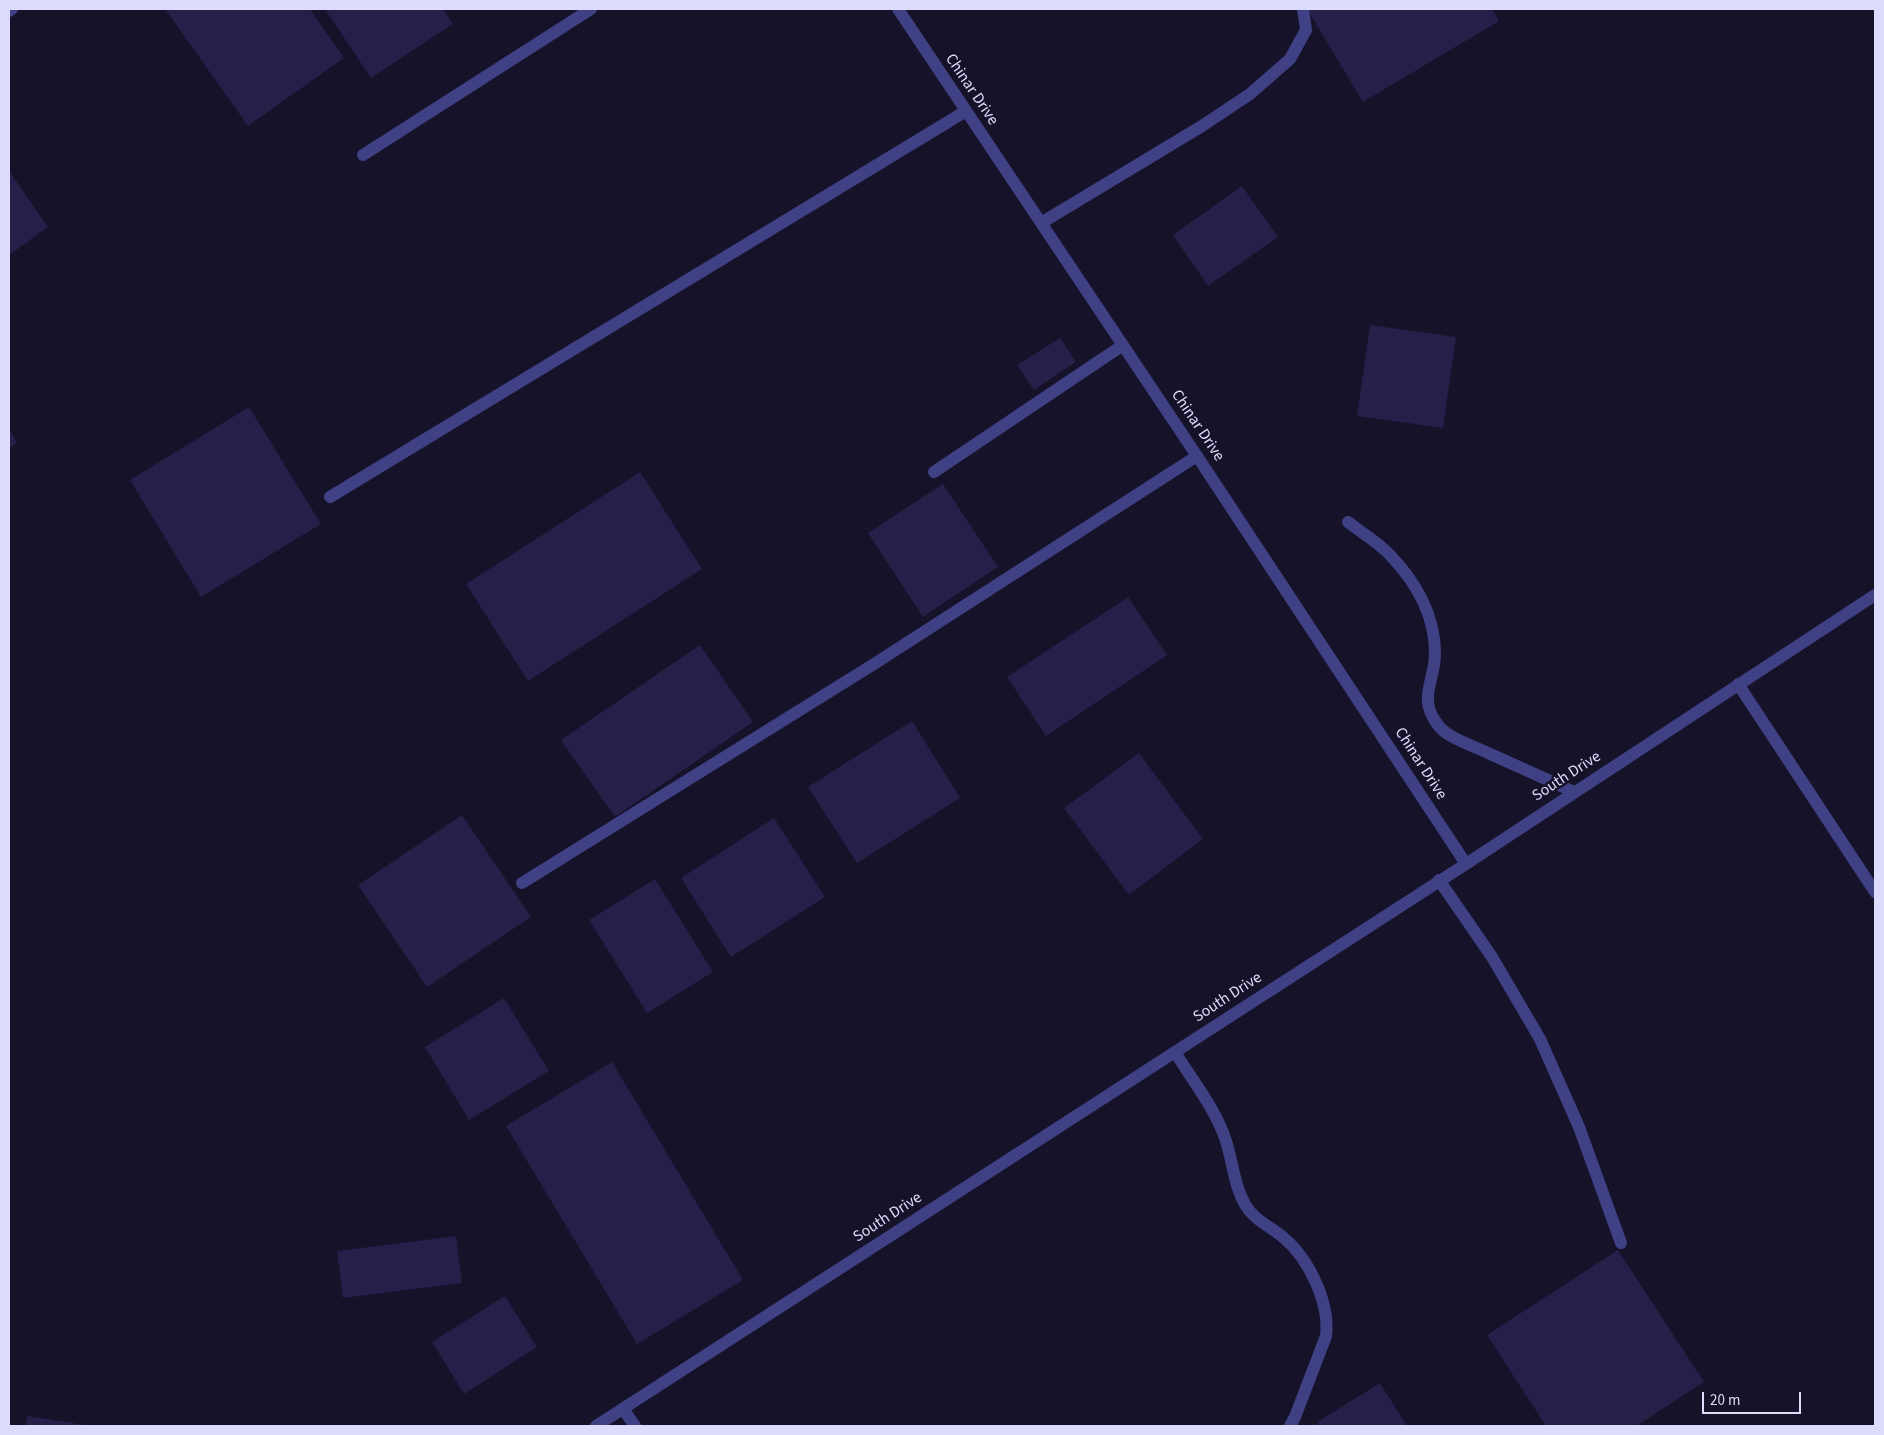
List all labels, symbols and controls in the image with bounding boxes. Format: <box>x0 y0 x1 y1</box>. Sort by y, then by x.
street label: Chinar Drive <box>940 51 1002 129</box>
street label: Chinar Drive <box>1166 387 1228 465</box>
street label: Chinar Drive <box>1390 724 1450 804</box>
street label: South Drive <box>1529 748 1605 806</box>
street label: South Drive <box>1190 969 1266 1027</box>
street label: South Drive <box>850 1189 926 1247</box>
scale bar <box>1704 1382 1803 1414</box>
text: 20 m <box>1710 1390 1740 1411</box>

